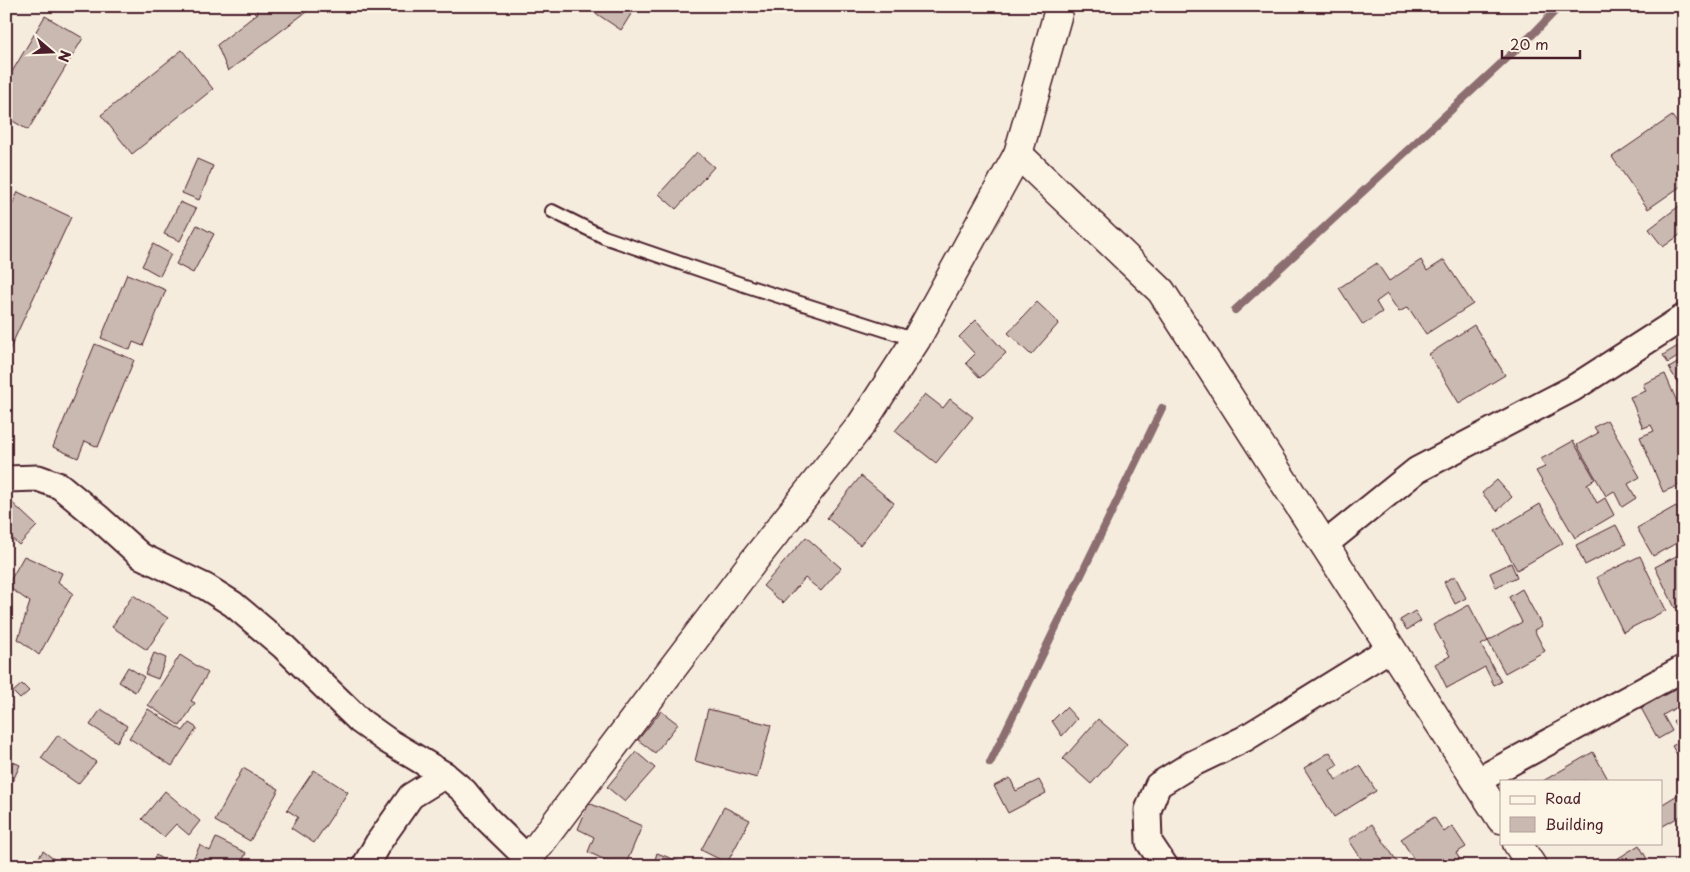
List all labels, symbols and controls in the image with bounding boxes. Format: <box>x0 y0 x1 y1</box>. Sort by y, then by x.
north arrow <box>28 28 78 78</box>
scale bar <box>1502 28 1580 60</box>
text: 20 m <box>1510 32 1549 55</box>
text: N <box>53 48 76 65</box>
legend <box>1500 780 1662 844</box>
text: Road <box>1545 786 1581 809</box>
text: Building <box>1545 812 1604 835</box>

